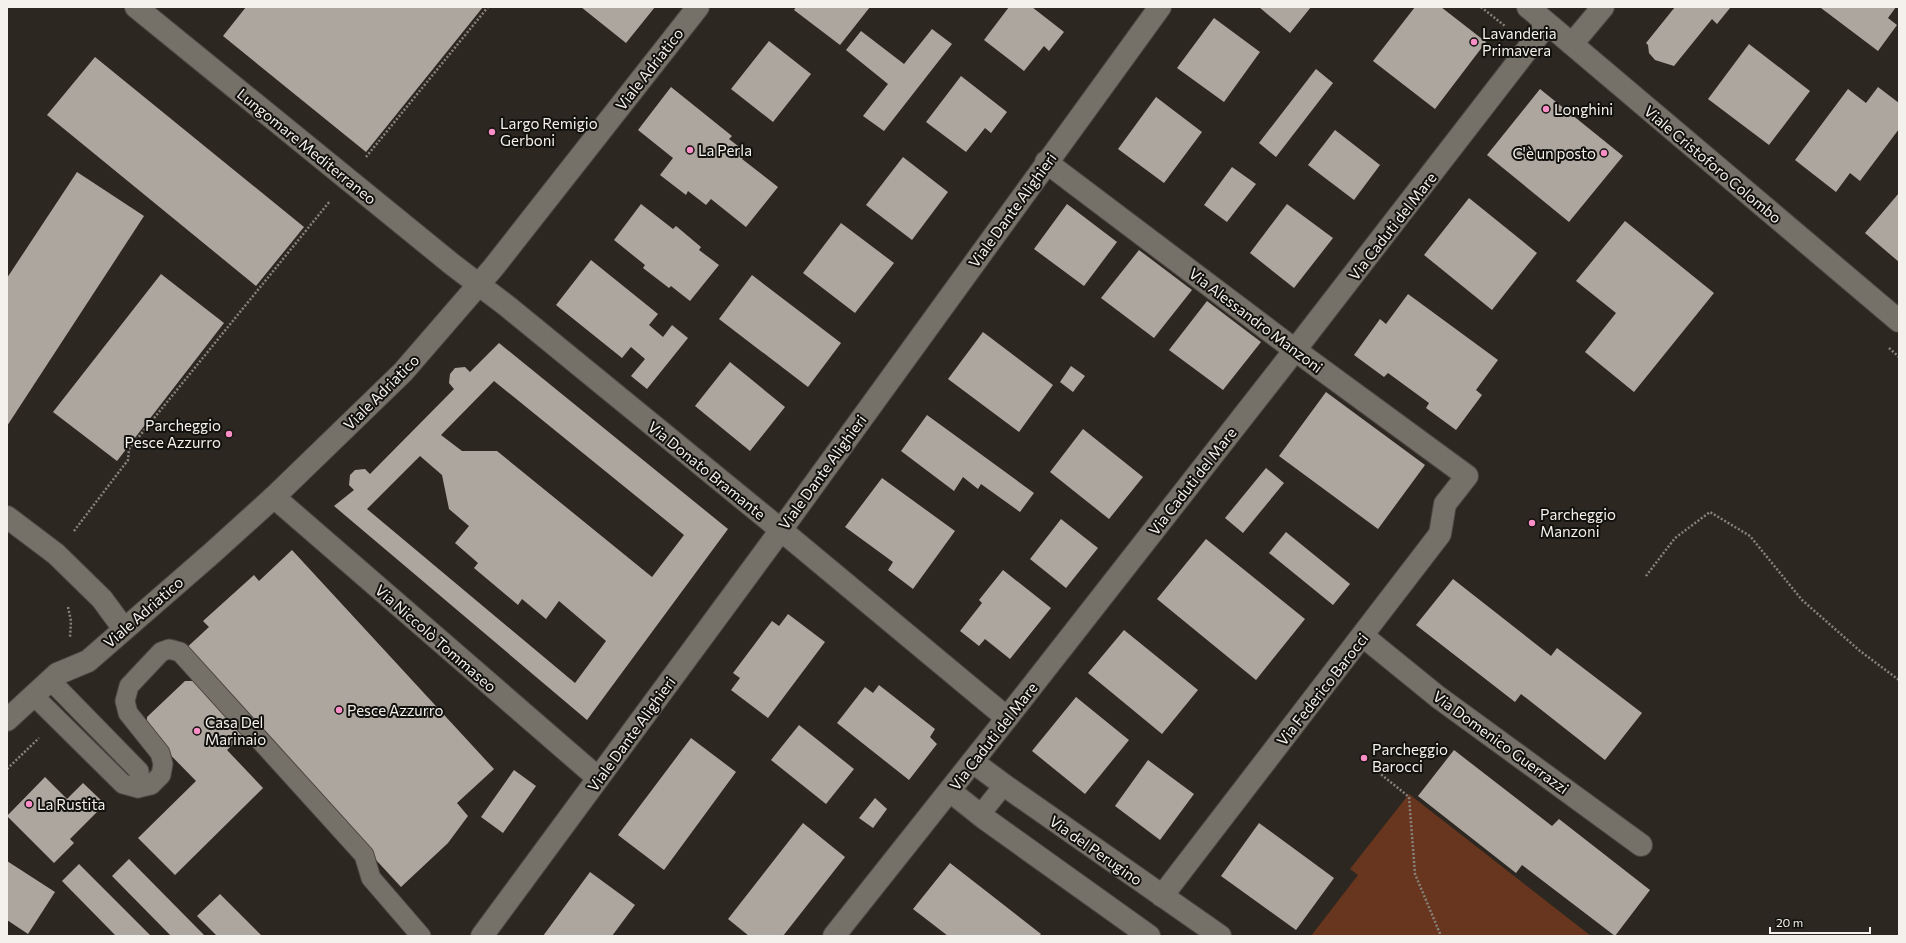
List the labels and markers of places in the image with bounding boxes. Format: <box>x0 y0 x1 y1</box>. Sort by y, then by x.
place label: Lavanderia Primavera <box>1482 24 1557 59</box>
marker: Lavanderia Primavera <box>1469 37 1479 47</box>
place label: Longhini <box>1554 100 1613 118</box>
marker: Longhini <box>1541 104 1551 114</box>
place label: Largo Remigio Gerboni <box>500 114 598 149</box>
marker: Largo Remigio Gerboni <box>487 127 497 137</box>
place label: La Perla <box>698 141 752 159</box>
place label: C'è un posto <box>1513 144 1596 162</box>
marker: La Perla <box>685 145 695 155</box>
marker: C'è un posto <box>1599 148 1609 158</box>
place label: Parcheggio Pesce Azzurro <box>125 416 221 451</box>
marker: Parcheggio Pesce Azzurro <box>224 429 234 439</box>
place label: Parcheggio Manzoni <box>1540 505 1616 540</box>
marker: Parcheggio Manzoni <box>1527 518 1537 528</box>
place label: Pesce Azzurro <box>347 701 443 719</box>
marker: Pesce Azzurro <box>334 705 344 715</box>
place label: Casa Del Marinaio <box>205 713 266 748</box>
marker: Casa Del Marinaio <box>192 726 202 736</box>
place label: Parcheggio Barocci <box>1372 740 1448 775</box>
marker: Parcheggio Barocci <box>1359 753 1369 763</box>
place label: La Rustita <box>37 795 105 813</box>
marker: La Rustita <box>24 799 34 809</box>

